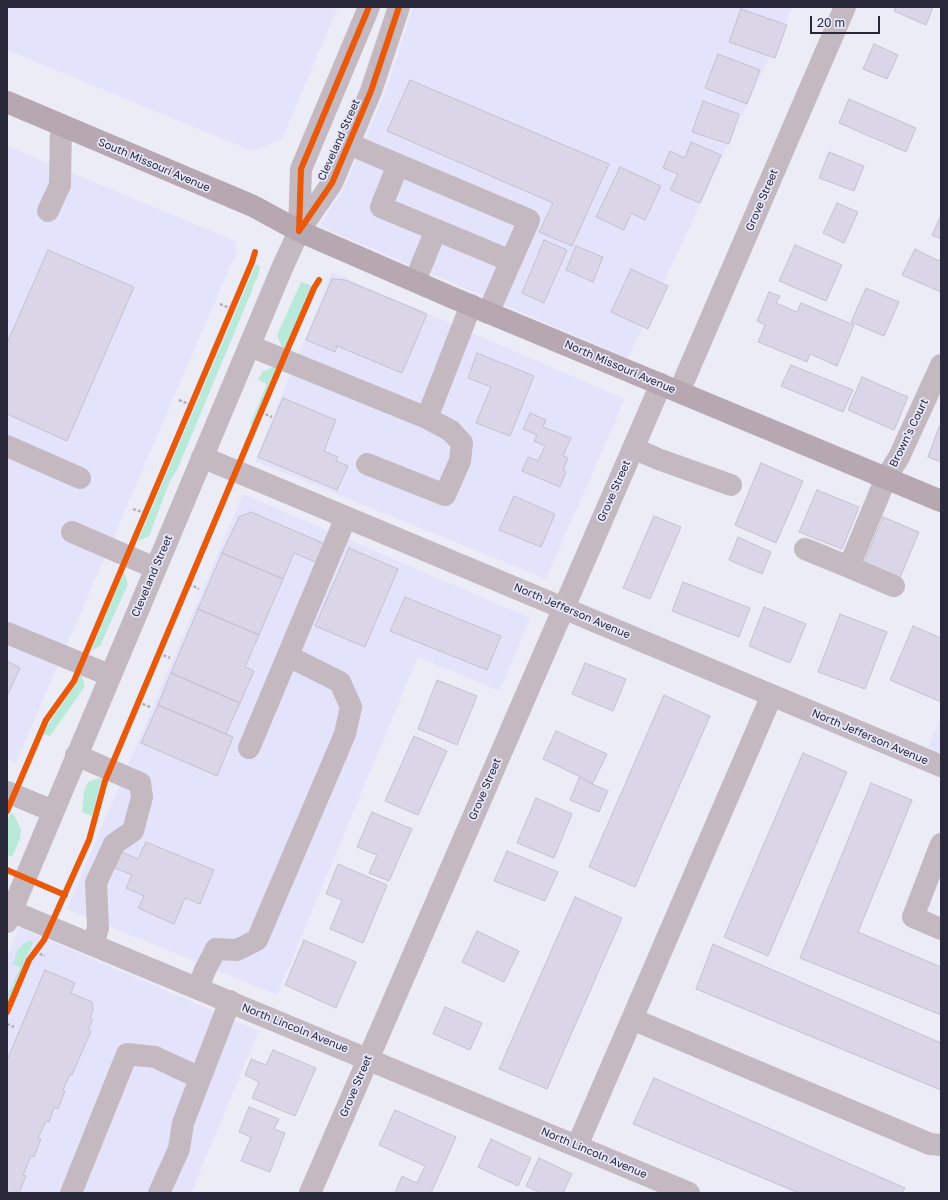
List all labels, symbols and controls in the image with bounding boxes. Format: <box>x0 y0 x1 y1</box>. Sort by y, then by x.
scale bar <box>812 8 882 34</box>
text: 20 m <box>817 15 845 30</box>
street label: Cleveland Street <box>315 97 363 183</box>
street label: South Missouri Avenue <box>96 135 212 195</box>
street label: Grove Street <box>743 167 781 233</box>
street label: North Missouri Avenue <box>562 338 678 396</box>
street label: Brown's Court <box>887 397 931 469</box>
street label: Grove Street <box>595 458 633 524</box>
street label: Cleveland Street <box>129 533 175 619</box>
street label: North Jefferson Avenue <box>512 580 632 642</box>
street label: North Jefferson Avenue <box>810 706 930 768</box>
street label: Grove Street <box>466 756 504 822</box>
street label: North Lincoln Avenue <box>240 1001 350 1055</box>
street label: Grove Street <box>337 1053 375 1119</box>
street label: North Lincoln Avenue <box>539 1125 649 1181</box>

